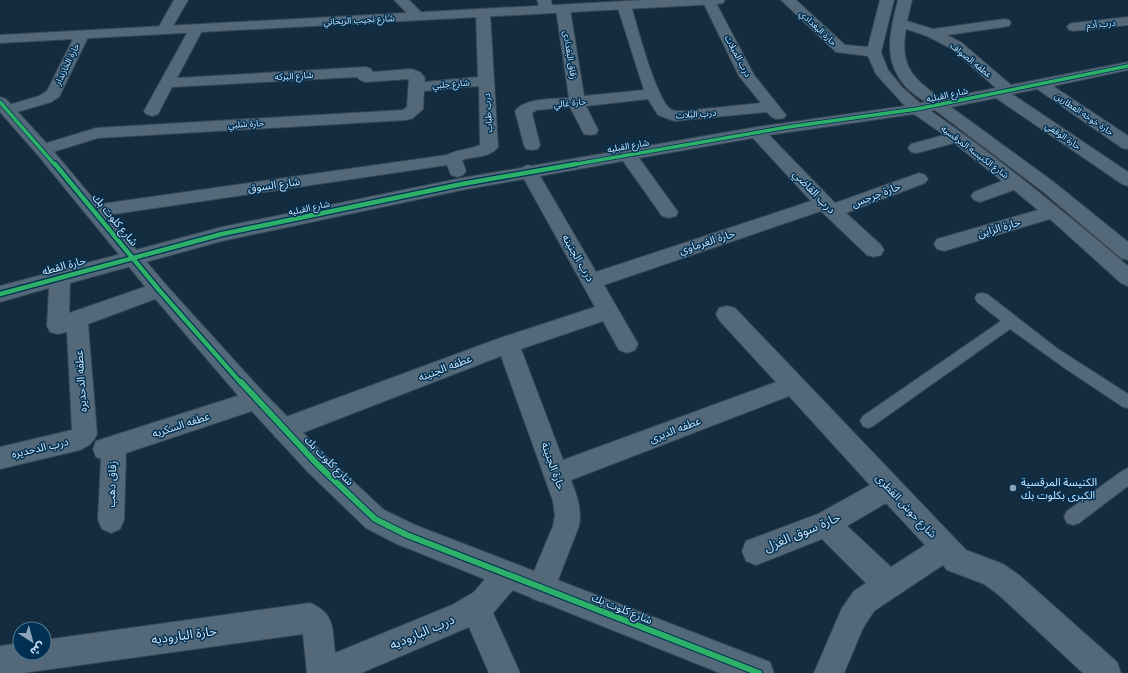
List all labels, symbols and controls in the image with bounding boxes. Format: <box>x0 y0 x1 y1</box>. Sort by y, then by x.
street label: حارة البغدادي <box>796 8 839 49</box>
street label: شارع نجيب الريحاني <box>323 13 395 29</box>
street label: درب آدم <box>1086 17 1116 33</box>
street label: زقاق البغدادى <box>560 30 579 80</box>
street label: درب المبلات <box>722 33 753 79</box>
street label: عطفه الصواف <box>948 40 994 81</box>
street label: حارة الخازندار <box>52 41 82 88</box>
street label: شارع البركه <box>274 70 314 84</box>
street label: شارع جلبي <box>432 77 470 93</box>
street label: شارع القبليه <box>925 86 969 106</box>
street label: حارة خوخه العطارين <box>1052 91 1115 138</box>
street label: درب طباب <box>482 93 495 133</box>
street label: حارة غالي <box>553 96 587 112</box>
street label: درب البلات <box>675 108 717 121</box>
street label: حارة شلبي <box>228 118 264 132</box>
street label: حارة الوقفي <box>1042 120 1083 153</box>
street label: شارع الكنيسه المرقسيه <box>938 123 1011 182</box>
street label: شارع القبليه <box>606 137 650 157</box>
street label: درب القاضي <box>788 168 838 218</box>
street label: شارع السوق <box>247 175 302 196</box>
street label: حارة جرجس <box>850 180 903 210</box>
street label: شارع كلوت بك <box>89 191 141 250</box>
street label: شارع القبليه <box>287 199 331 219</box>
street label: حارة الزاين <box>976 216 1022 240</box>
street label: حارة الغرماوي <box>677 227 738 260</box>
street label: درب الجنينه <box>559 232 597 284</box>
street label: حارة القطه <box>41 254 88 278</box>
street label: عطفه الدحديره <box>72 349 90 413</box>
street label: عطفه الجنينه <box>416 352 474 384</box>
street label: عطفه السكريه <box>150 409 212 441</box>
street label: عطفه الديرى <box>647 414 703 446</box>
street label: شارع كلوت بك <box>301 434 357 489</box>
street label: درب الدحديره <box>10 435 70 461</box>
street label: حارة الجنينة <box>538 440 568 492</box>
street label: زقاق دهب <box>105 460 120 508</box>
street label: شارع حوش القطرى <box>872 471 939 542</box>
place label: الكنيسة المرقسية الكبرى بكلوت بك <box>1021 476 1097 502</box>
marker: الكنيسة المرقسية الكبرى بكلوت بك <box>1008 483 1018 493</box>
street label: حارة سوق الغزل <box>762 509 843 556</box>
street label: شارع كلوت بك <box>589 591 654 628</box>
street label: درب الباروديه <box>387 612 457 653</box>
north arrow <box>12 621 52 661</box>
street label: حارة الباروديه <box>150 623 218 647</box>
text: ش <box>28 639 48 658</box>

